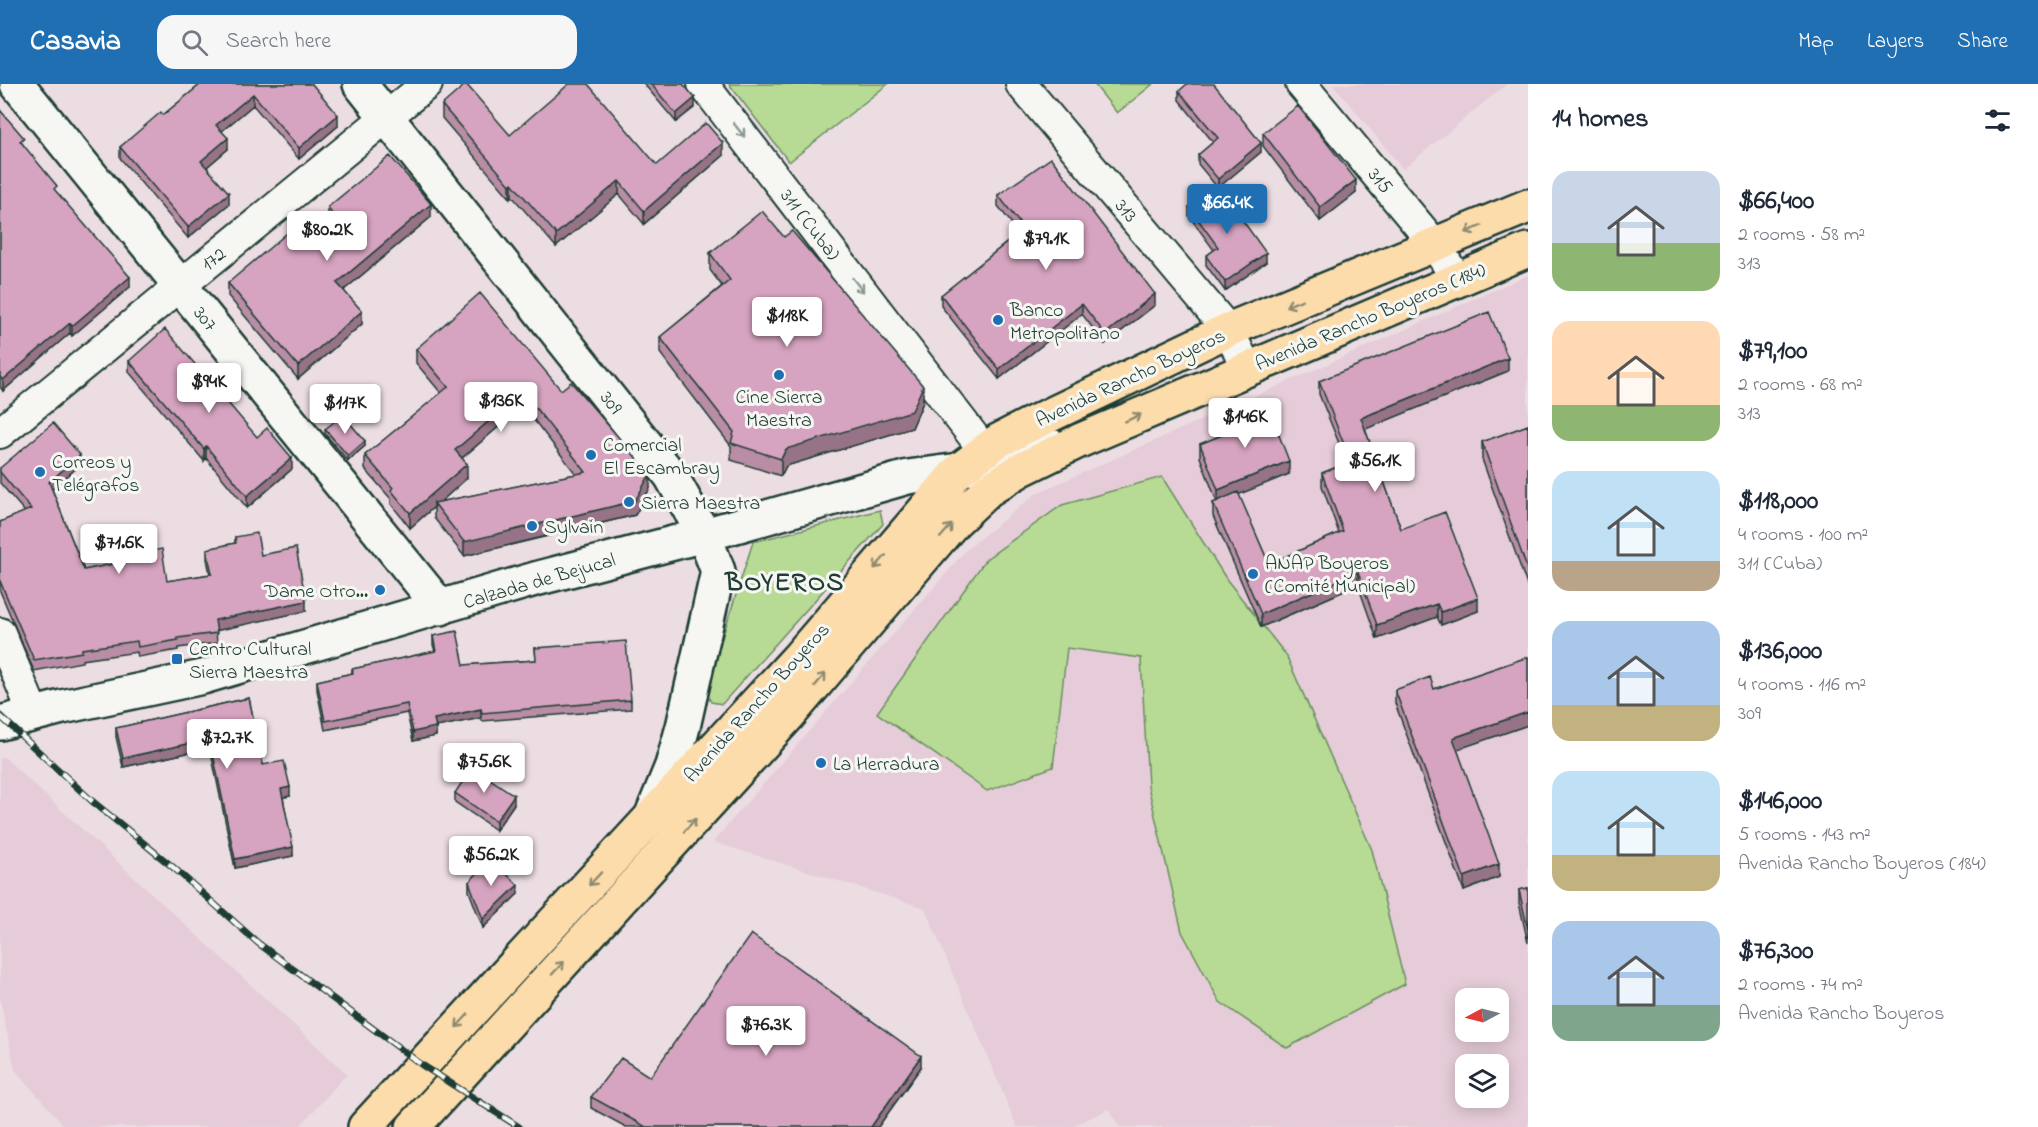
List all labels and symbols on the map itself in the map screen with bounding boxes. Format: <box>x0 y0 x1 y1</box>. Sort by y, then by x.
one-way arrow <box>733 122 745 138</box>
street label: 315 <box>1360 162 1399 201</box>
street label: 311 (Cuba) <box>772 184 846 268</box>
pin: $66.4K <box>1178 184 1276 235</box>
street label: 313 <box>1107 194 1144 230</box>
pin: $80.2K <box>278 211 376 262</box>
pin: $79.1K <box>997 220 1095 271</box>
one-way arrow <box>1465 224 1484 235</box>
street label: 172 <box>196 241 233 279</box>
street label: Avenida Rancho Boyeros (184) <box>1251 256 1491 380</box>
one-way arrow <box>851 277 864 293</box>
pin: $118K <box>745 297 829 348</box>
place label: Banco Metropolitano <box>1009 297 1120 349</box>
one-way arrow <box>1285 298 1303 309</box>
street label: 307 <box>185 301 223 338</box>
marker: Banco Metropolitano <box>991 313 1005 327</box>
street label: Avenida Rancho Boyeros <box>1031 323 1231 436</box>
pin: $94K <box>173 363 245 414</box>
marker: Cine Sierra Maestra <box>772 368 786 382</box>
pin: $136K <box>459 382 543 433</box>
pin: $117K <box>303 384 387 435</box>
place label: Cine Sierra Maestra <box>736 384 823 436</box>
street label: 309 <box>592 386 629 421</box>
pin: $146K <box>1203 398 1287 449</box>
one-way arrow <box>1124 412 1142 423</box>
place label: Comercial El Escambray <box>603 432 720 484</box>
pin: $56.1K <box>1326 442 1424 493</box>
marker: Comercial El Escambray <box>584 448 598 462</box>
place label: Correos y Telégrafos <box>52 449 139 502</box>
marker: Correos y Telégrafos <box>33 465 47 479</box>
place label: Sierra Maestra <box>641 490 760 519</box>
marker: Sierra Maestra <box>622 495 636 509</box>
place label: Sylvain <box>544 514 603 543</box>
marker: Sylvain <box>525 519 539 533</box>
pin: $71.6K <box>70 524 168 575</box>
one-way arrow <box>939 524 953 539</box>
street label: Calzada de Bejucal <box>460 547 619 618</box>
place label: ANAP Boyeros (Comité Municipal) <box>1265 550 1415 602</box>
one-way arrow <box>873 554 887 569</box>
district label: BOYEROS <box>724 565 845 603</box>
marker: ANAP Boyeros (Comité Municipal) <box>1246 567 1260 581</box>
place label: Dame Otro... <box>263 578 368 607</box>
marker: Dame Otro... <box>373 583 387 597</box>
street label: Avenida Rancho Boyeros <box>678 617 838 790</box>
place label: Centro Cultural Sierra Maestra <box>189 636 311 688</box>
marker: Centro Cultural Sierra Maestra <box>170 652 184 666</box>
one-way arrow <box>813 673 827 688</box>
pin: $72.7K <box>178 719 276 770</box>
pin: $75.6K <box>435 743 533 794</box>
place label: La Herradura <box>833 751 940 780</box>
marker: La Herradura <box>814 756 828 770</box>
one-way arrow <box>682 817 697 832</box>
pin: $56.2K <box>442 836 540 887</box>
one-way arrow <box>588 871 602 886</box>
one-way arrow <box>551 961 565 976</box>
north arrow <box>1455 988 1509 1042</box>
pin: $76.3K <box>717 1006 815 1057</box>
one-way arrow <box>455 1014 469 1029</box>

